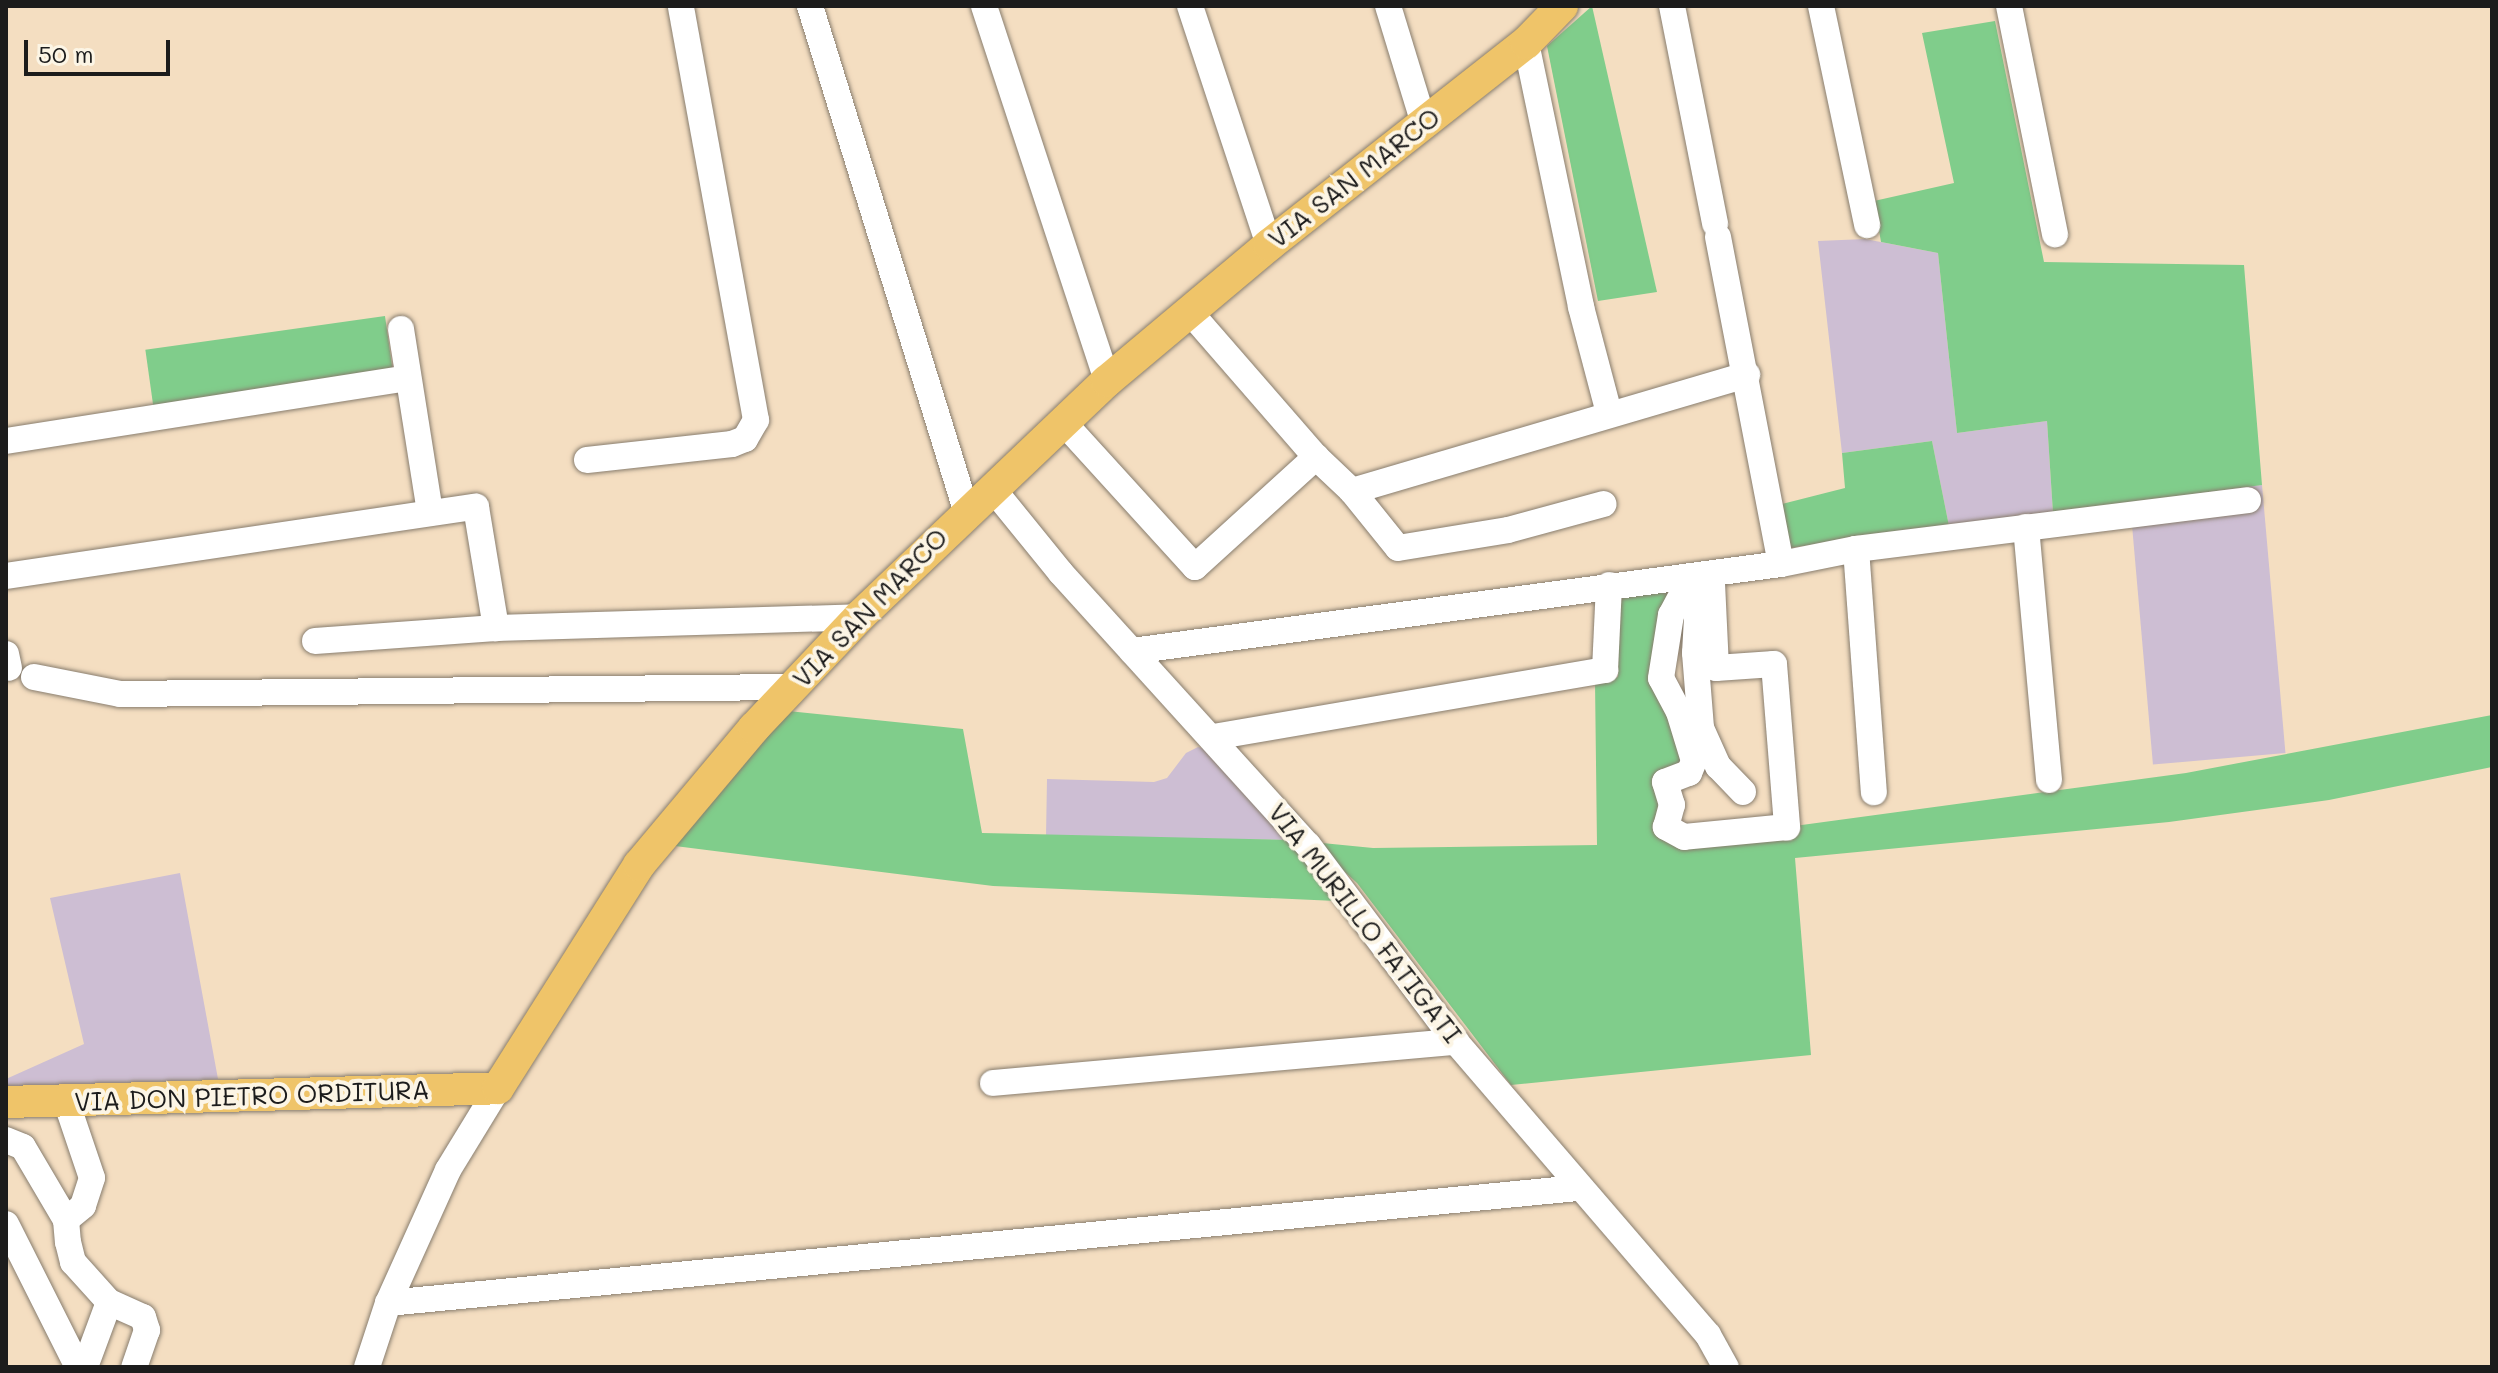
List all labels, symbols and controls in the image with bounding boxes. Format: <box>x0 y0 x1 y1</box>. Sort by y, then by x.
scale bar <box>28 24 174 74</box>
text: 50 m <box>38 38 94 69</box>
street label: VIA SAN MARCO <box>1262 101 1446 255</box>
street label: VIA SAN MARCO <box>786 522 954 694</box>
street label: VIA MURILLO FATIGATI <box>1262 797 1468 1049</box>
street label: VIA DON PIETRO ORDITURA <box>74 1074 430 1118</box>

